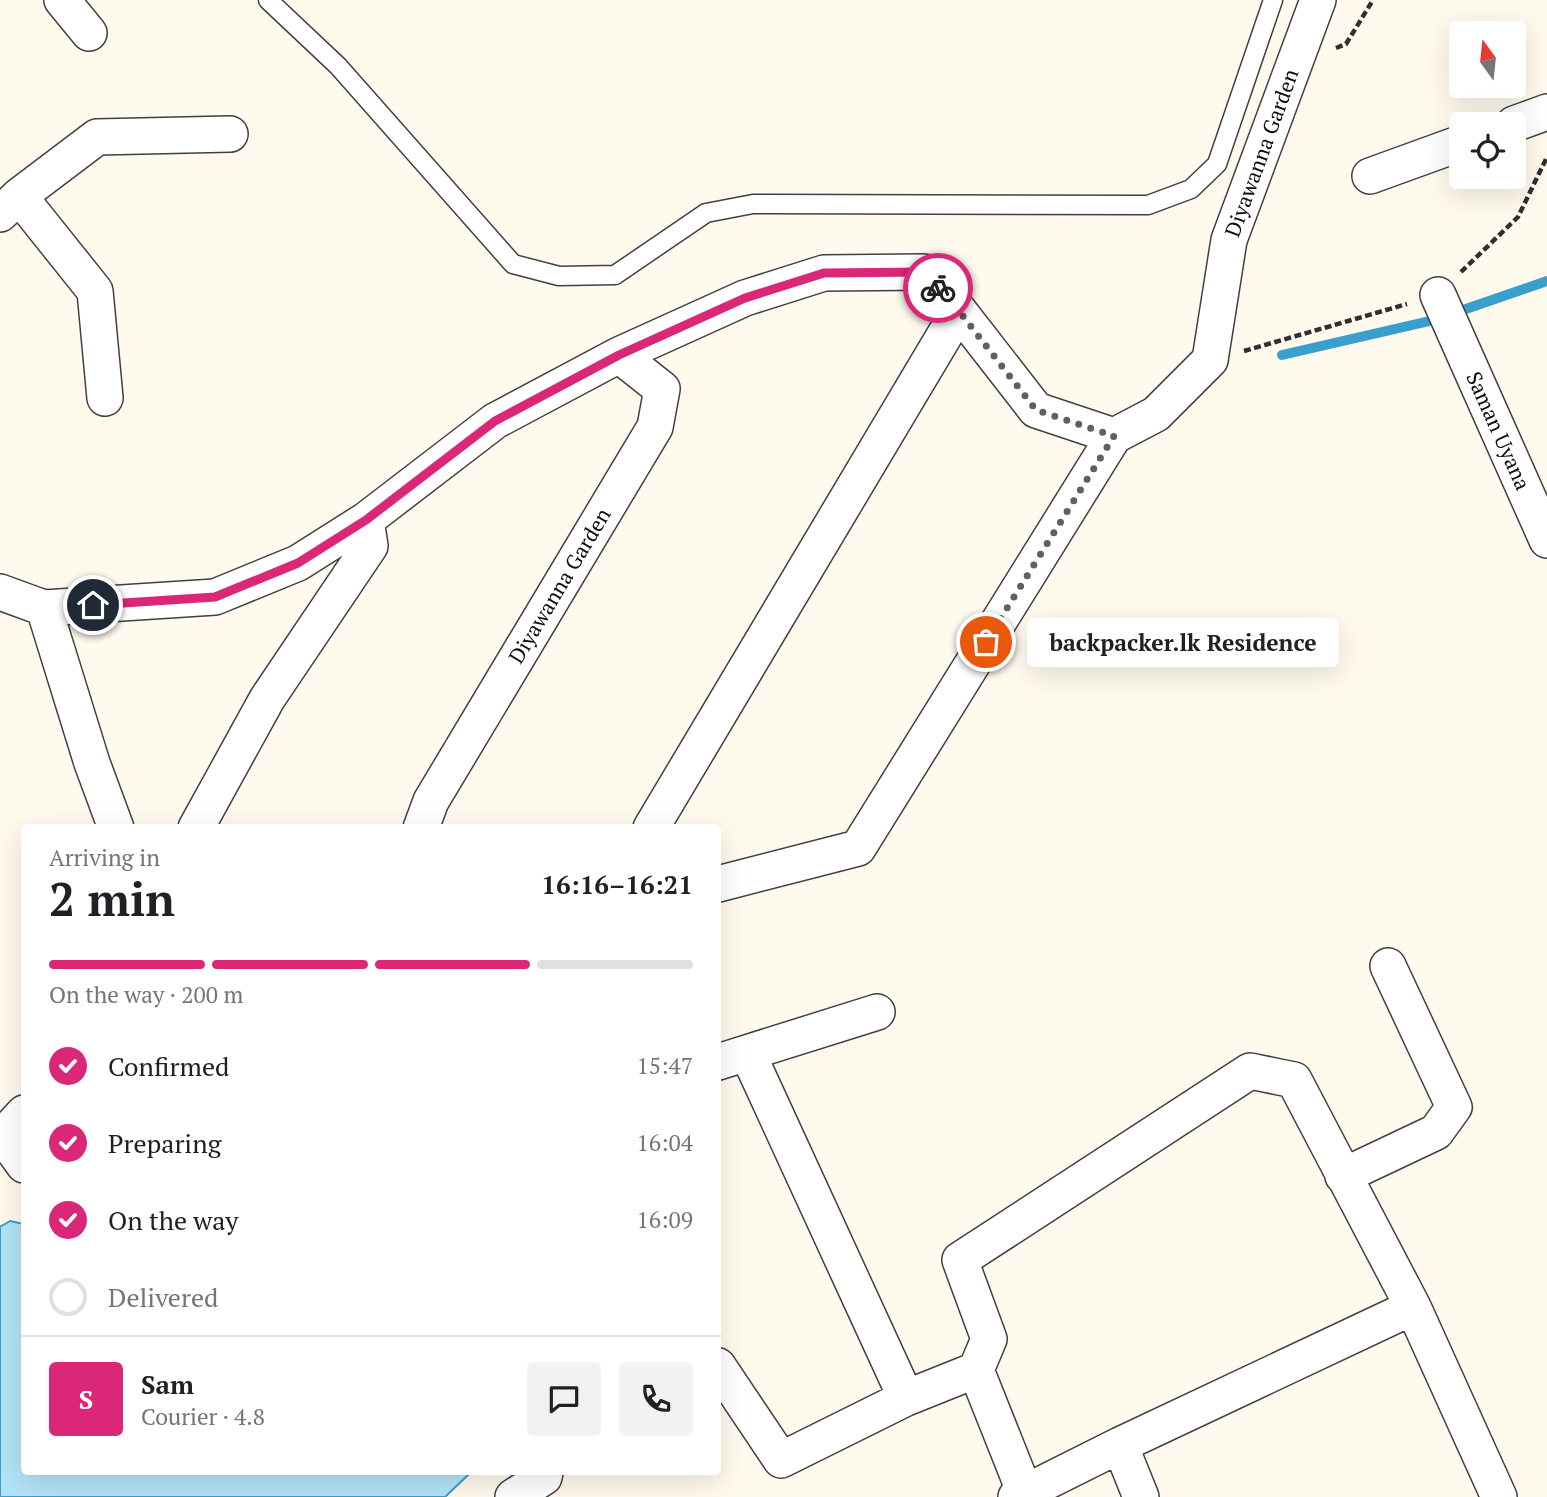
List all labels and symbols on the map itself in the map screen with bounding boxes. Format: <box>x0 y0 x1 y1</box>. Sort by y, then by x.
north arrow <box>1449 21 1526 98</box>
street label: Diyawanna Garden <box>1218 64 1305 240</box>
courier <box>903 253 973 323</box>
street label: Saman Uyana <box>1460 367 1538 494</box>
street label: Diyawanna Garden <box>502 502 617 668</box>
pin <box>63 575 123 635</box>
pin <box>956 612 1016 672</box>
callout: backpacker.lk Residence <box>1028 618 1340 666</box>

